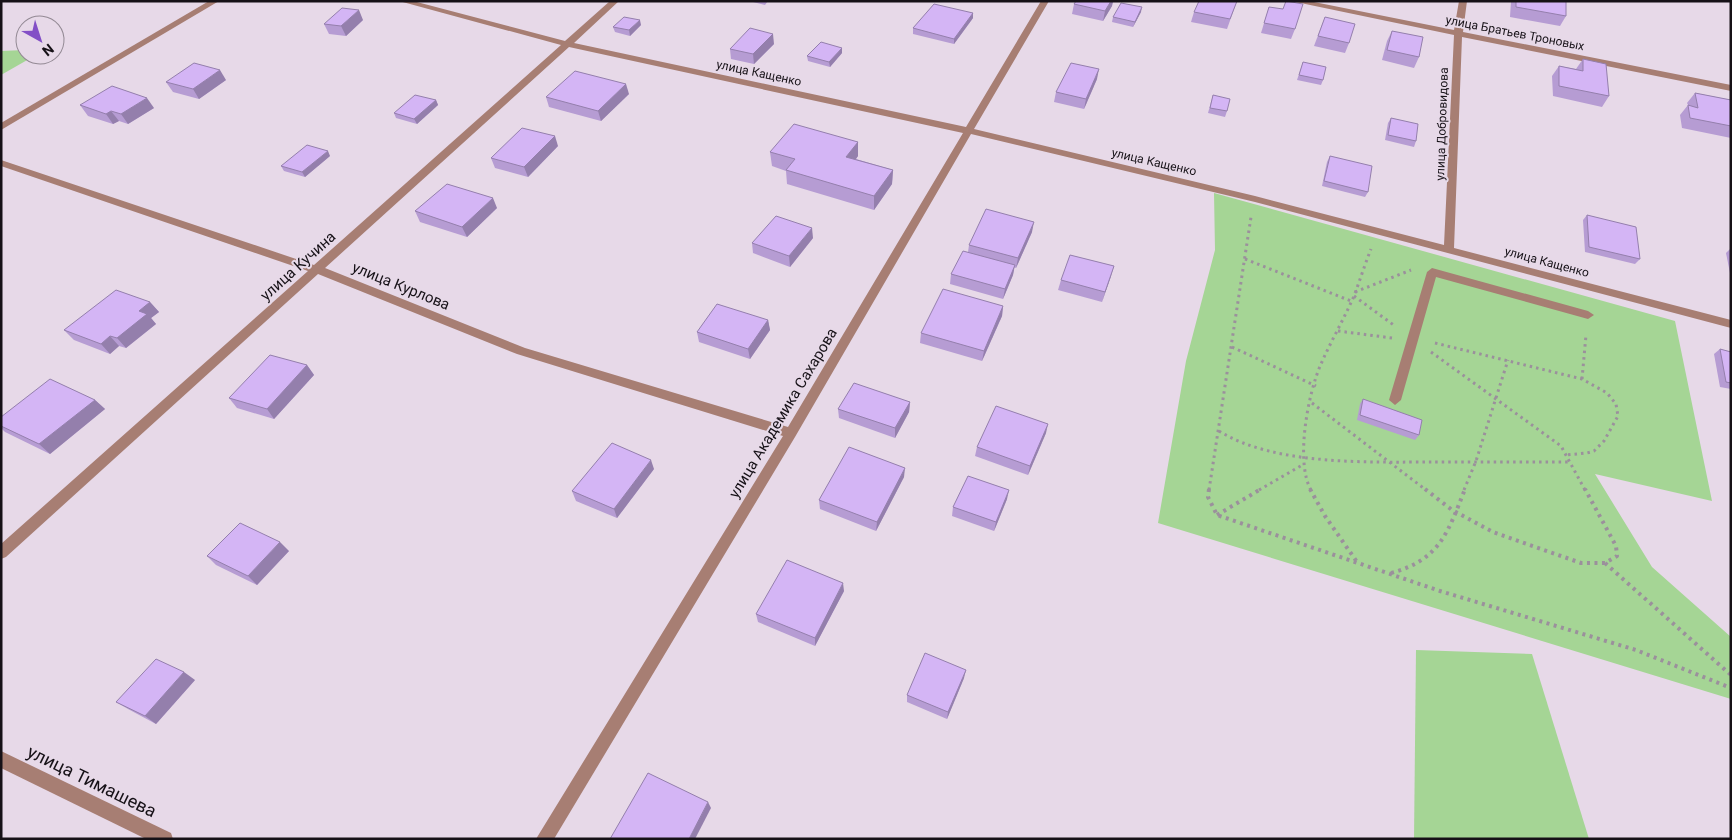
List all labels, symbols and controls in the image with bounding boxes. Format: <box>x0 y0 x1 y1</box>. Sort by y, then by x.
street label: улица Братьев Троновых <box>1445 13 1586 53</box>
north arrow <box>15 15 65 65</box>
text: N <box>39 41 57 59</box>
street label: улица Кащенко <box>715 57 803 89</box>
street label: улица Добровидова <box>1433 67 1451 181</box>
street label: улица Кащенко <box>1110 145 1198 179</box>
street label: улица Кучина <box>257 228 339 304</box>
street label: улица Кащенко <box>1503 244 1591 280</box>
street label: улица Курлова <box>350 258 452 314</box>
street label: улица Академика Сахарова <box>725 325 841 501</box>
street label: улица Тимашева <box>24 741 160 821</box>

